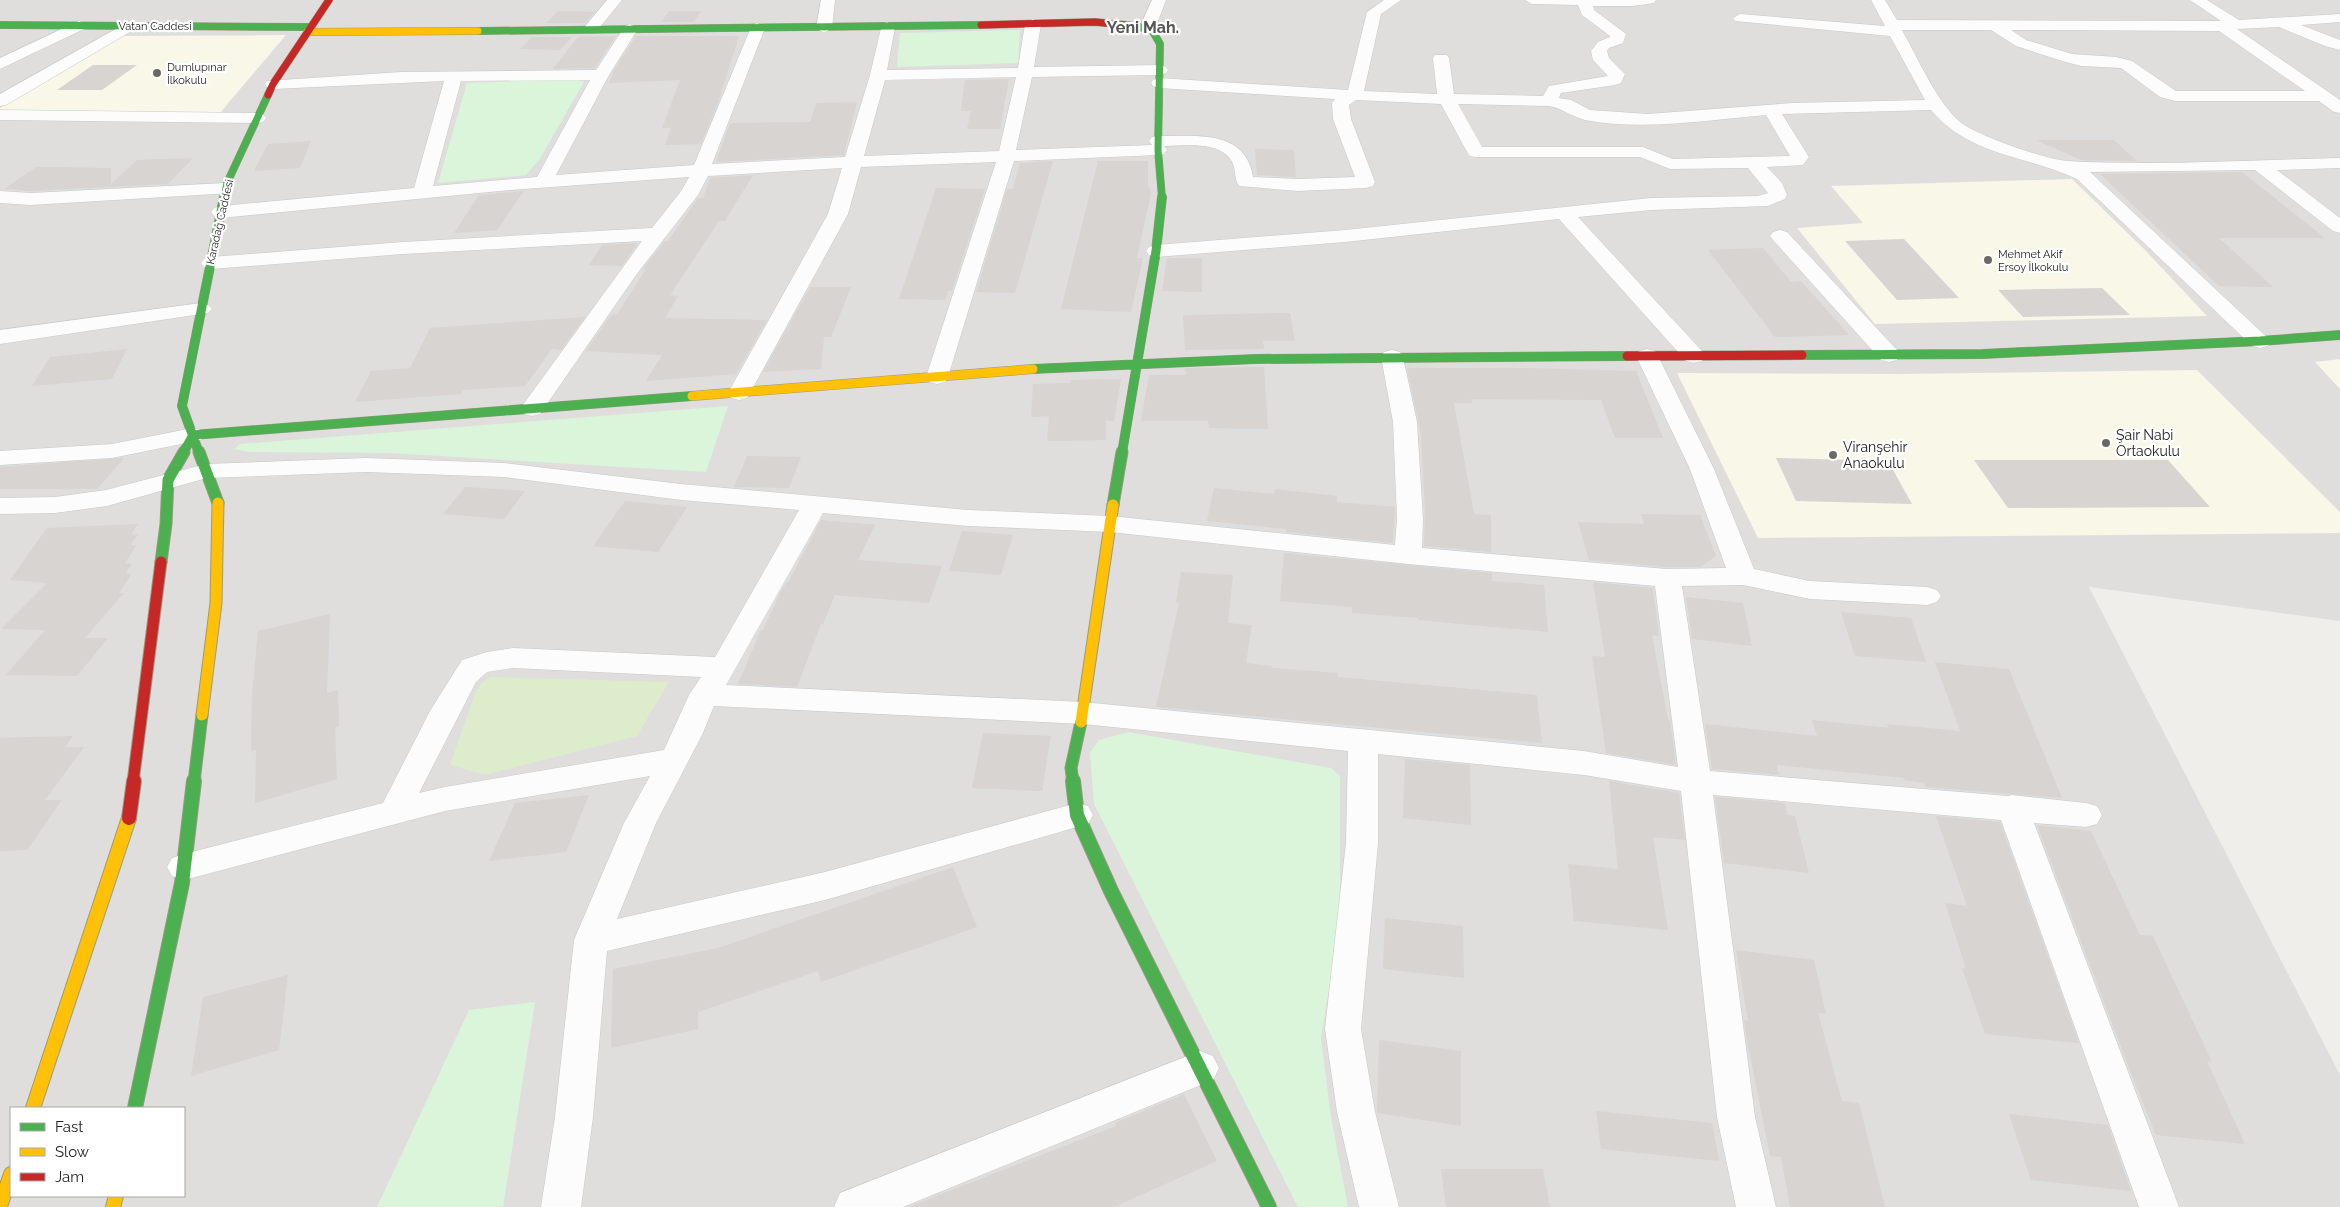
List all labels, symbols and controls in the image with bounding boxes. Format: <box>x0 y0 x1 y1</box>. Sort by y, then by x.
district label: Yeni Mah. <box>1107 18 1179 37</box>
street label: Vatan Caddesi <box>118 20 192 33</box>
place label: Dumlupınar İlkokulu <box>167 61 227 87</box>
marker: Dumlupınar İlkokulu <box>151 67 163 79</box>
street label: Karadağ Caddesi <box>204 178 236 266</box>
place label: Mehmet Akif Ersoy İlkokulu <box>1998 248 2068 274</box>
marker: Mehmet Akif Ersoy İlkokulu <box>1982 254 1994 266</box>
place label: Şair Nabi Ortaokulu <box>2116 427 2180 459</box>
marker: Şair Nabi Ortaokulu <box>2100 437 2112 449</box>
place label: Viranşehir Anaokulu <box>1843 439 1907 471</box>
marker: Viranşehir Anaokulu <box>1827 449 1839 461</box>
legend <box>10 1107 185 1197</box>
text: Fast <box>55 1118 83 1136</box>
text: Slow <box>55 1143 89 1161</box>
text: Jam <box>55 1168 84 1186</box>

